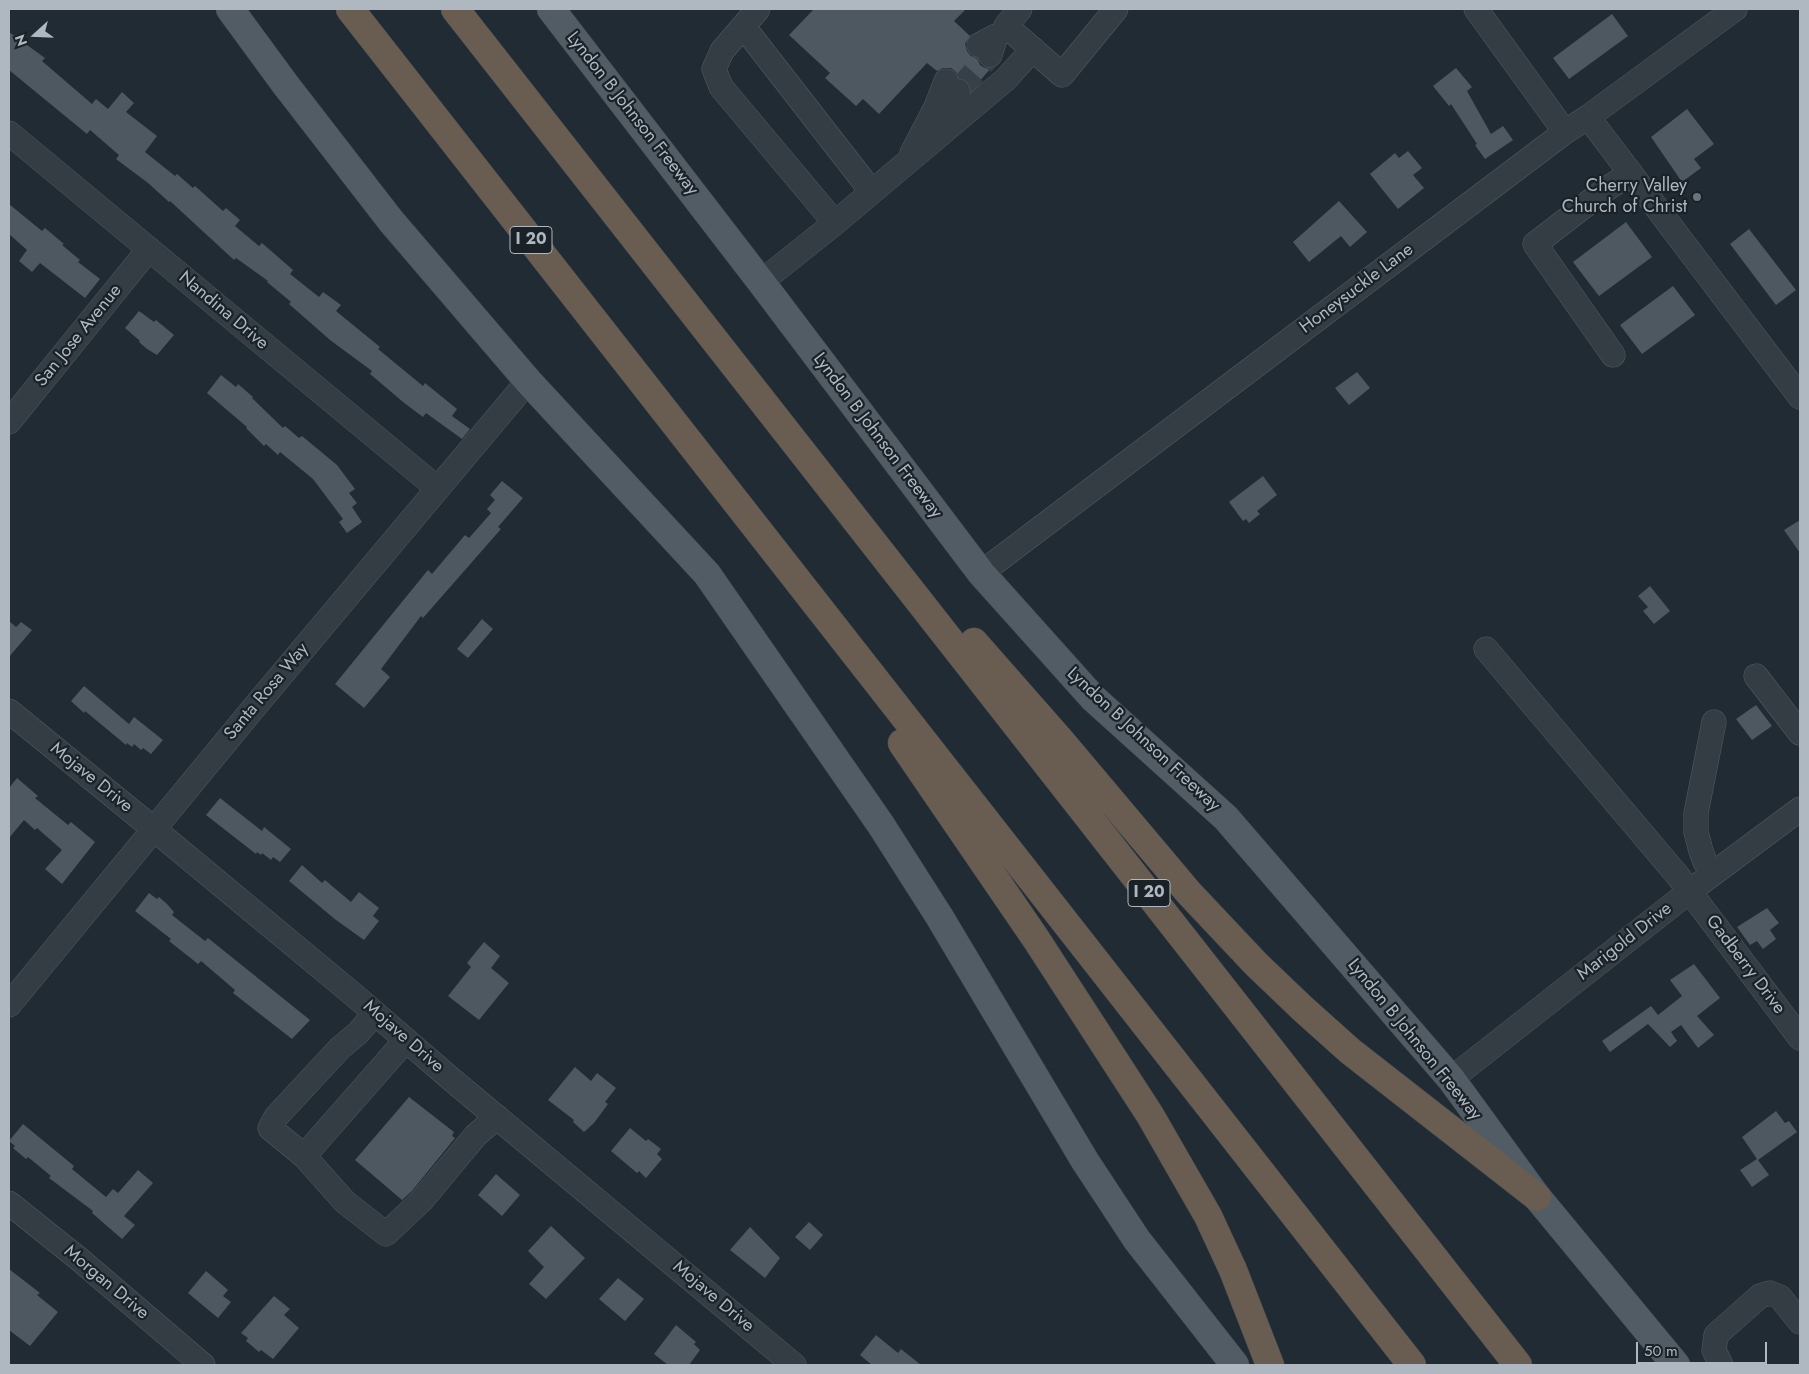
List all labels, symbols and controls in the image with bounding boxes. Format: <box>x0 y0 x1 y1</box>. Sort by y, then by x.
north arrow <box>10 10 60 60</box>
street label: Lyndon B Johnson Freeway <box>561 28 703 200</box>
text: N <box>10 31 32 49</box>
place label: Cherry Valley Church of Christ <box>1562 176 1687 218</box>
marker: Cherry Valley Church of Christ <box>1691 191 1703 203</box>
road number: I 20 <box>510 226 552 254</box>
street label: Honeysuckle Lane <box>1296 239 1418 339</box>
street label: Nandina Drive <box>174 267 272 355</box>
street label: San Jose Avenue <box>31 280 127 392</box>
street label: Lyndon B Johnson Freeway <box>808 349 946 523</box>
street label: Santa Rosa Way <box>220 639 314 745</box>
street label: Lyndon B Johnson Freeway <box>1062 663 1224 817</box>
street label: Mojave Drive <box>45 738 137 818</box>
road number: I 20 <box>1128 880 1170 906</box>
street label: Marigold Drive <box>1573 898 1677 986</box>
street label: Gadberry Drive <box>1701 911 1789 1019</box>
street label: Lyndon B Johnson Freeway <box>1342 955 1486 1125</box>
street label: Mojave Drive <box>358 996 448 1078</box>
street label: Morgan Drive <box>59 1241 153 1325</box>
street label: Mojave Drive <box>668 1257 758 1337</box>
scale bar <box>1639 1332 1770 1364</box>
text: 50 m <box>1644 1340 1678 1362</box>

